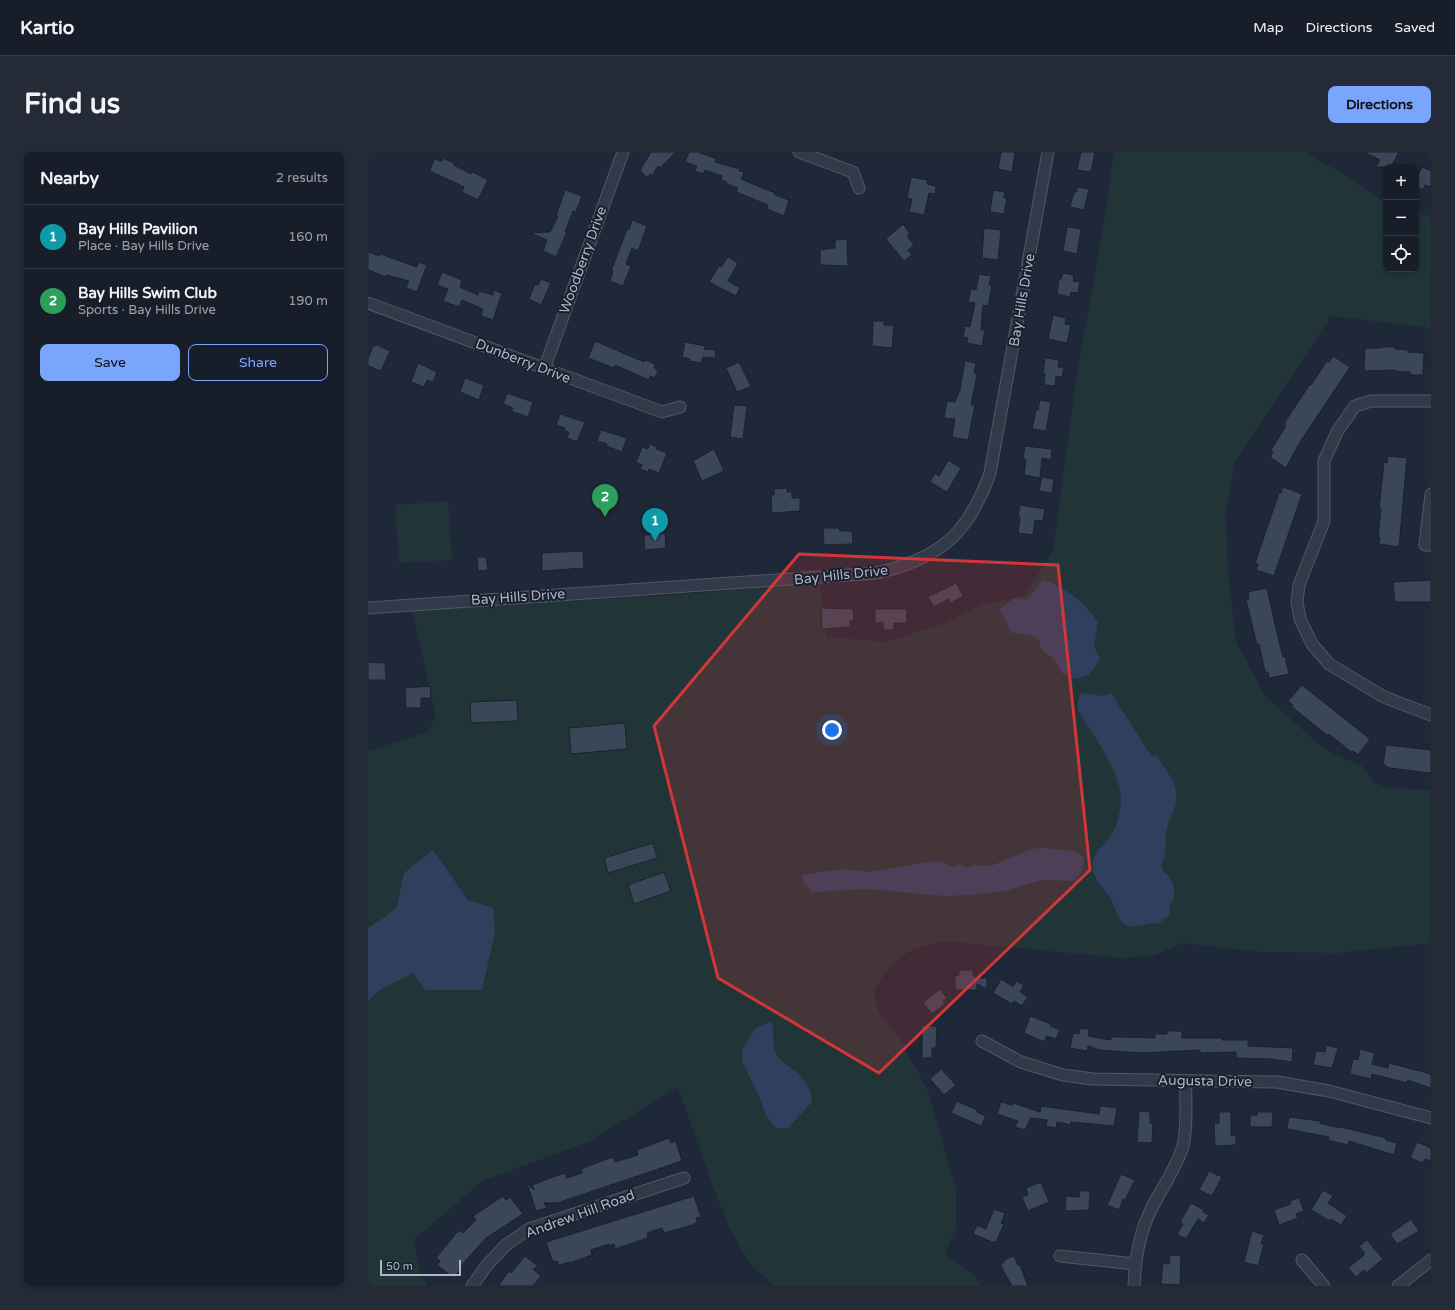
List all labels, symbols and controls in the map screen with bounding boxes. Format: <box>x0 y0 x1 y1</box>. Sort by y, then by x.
text: Kartio <box>20 17 74 39</box>
text: Map <box>1253 19 1284 36</box>
text: Directions <box>1306 19 1373 36</box>
text: Saved <box>1395 19 1435 36</box>
button: Directions <box>1328 86 1431 123</box>
text: Find us <box>24 87 120 121</box>
map controls <box>1383 164 1419 272</box>
button: + <box>1383 164 1419 200</box>
text: Nearby <box>40 168 99 189</box>
text: 2 results <box>276 170 328 186</box>
button: − <box>1383 200 1419 236</box>
street label: Woodberry Drive <box>556 204 610 316</box>
text: Bay Hills Pavilion <box>78 220 198 238</box>
text: 1 <box>49 229 57 245</box>
text: 160 m <box>288 229 328 245</box>
button: locate <box>1383 236 1419 272</box>
text: Place · Bay Hills Drive <box>78 238 209 254</box>
street label: Bay Hills Drive <box>1005 252 1039 348</box>
text: Bay Hills Swim Club <box>78 284 217 302</box>
text: 2 <box>49 293 57 309</box>
text: 190 m <box>288 293 328 309</box>
text: Sports · Bay Hills Drive <box>78 302 216 318</box>
street label: Dunberry Drive <box>473 335 573 387</box>
button: Save <box>40 344 180 381</box>
button: Share <box>188 344 328 381</box>
pin: 2 <box>592 484 618 517</box>
pin: 1 <box>642 508 668 541</box>
street label: Bay Hills Drive <box>793 562 889 588</box>
street label: Bay Hills Drive <box>470 585 566 609</box>
your location <box>822 720 842 740</box>
street label: Augusta Drive <box>1158 1072 1252 1090</box>
street label: Andrew Hill Road <box>523 1186 637 1242</box>
scale bar <box>380 1258 461 1277</box>
text: 50 m <box>386 1260 413 1273</box>

